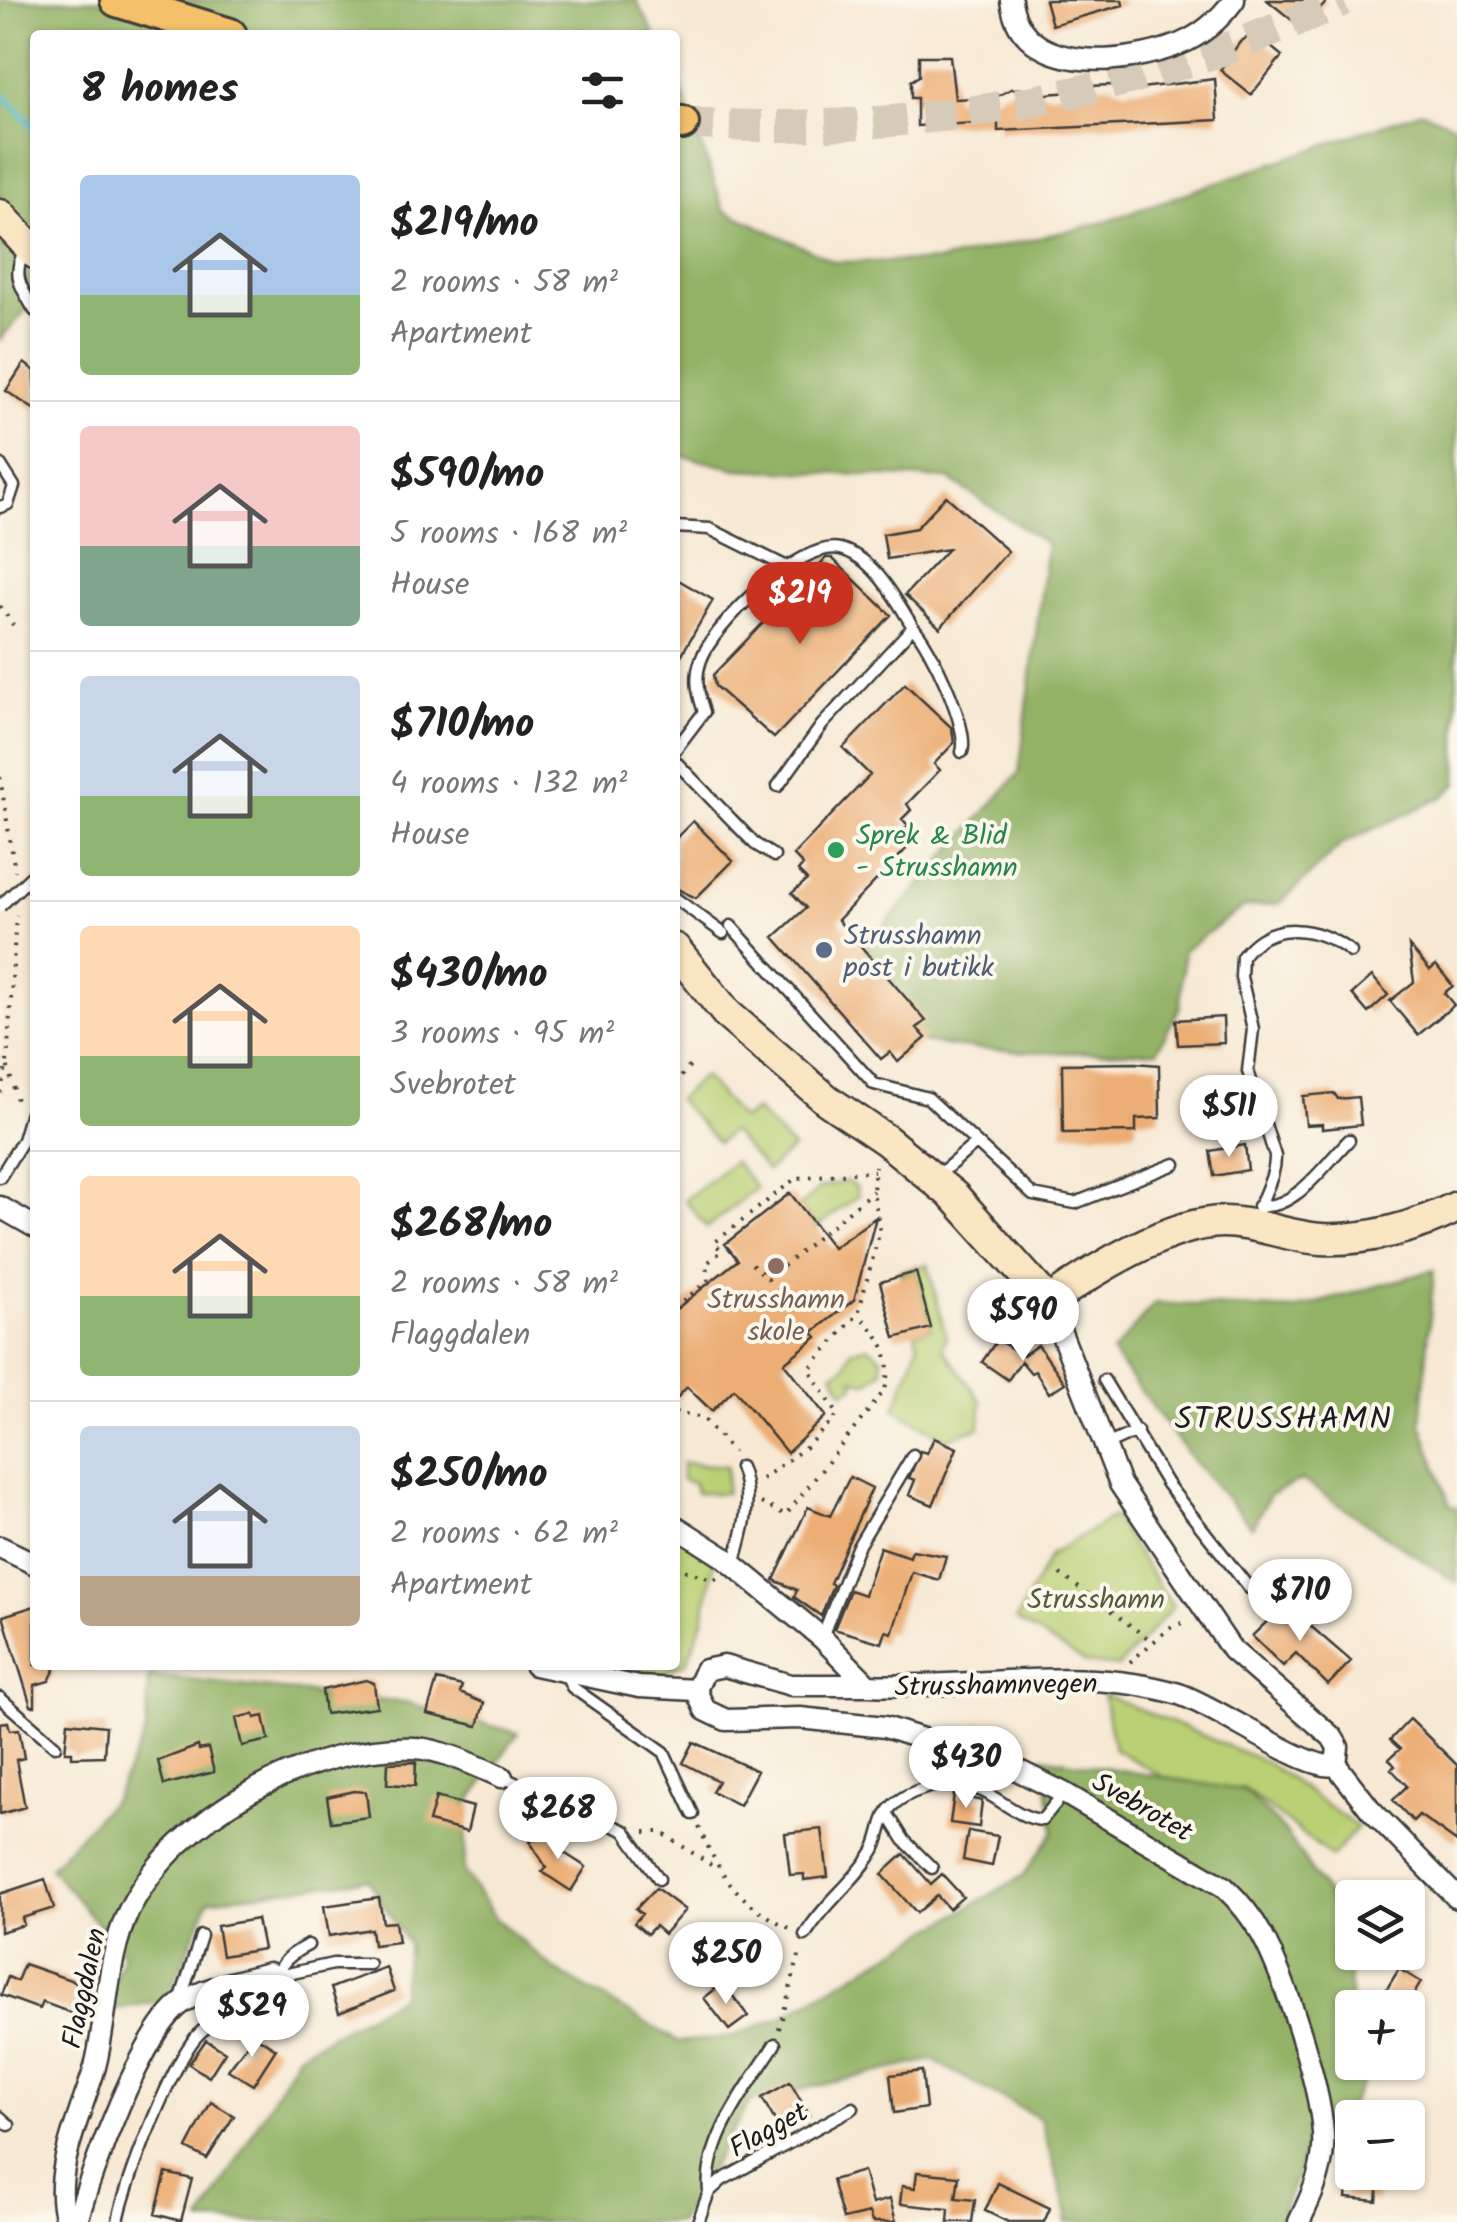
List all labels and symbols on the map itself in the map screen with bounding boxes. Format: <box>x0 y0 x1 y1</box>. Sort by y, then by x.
pin: $219 <box>741 562 859 647</box>
place label: Sprek & Blid - Strusshamn <box>856 814 1018 891</box>
marker: Sprek & Blid - Strusshamn <box>825 839 847 861</box>
place label: Strusshamn post i butikk <box>842 914 995 991</box>
marker: Strusshamn post i butikk <box>813 939 835 961</box>
pin: $511 <box>1170 1075 1288 1160</box>
marker: Strusshamn skole <box>765 1255 787 1277</box>
place label: Strusshamn skole <box>707 1278 845 1355</box>
pin: $590 <box>964 1279 1082 1364</box>
district label: STRUSSHAMN <box>1175 1395 1393 1446</box>
pin: $710 <box>1241 1559 1359 1644</box>
park label: Strusshamn <box>1027 1578 1165 1623</box>
street label: Strusshamnvegen <box>894 1662 1098 1711</box>
pin: $430 <box>907 1726 1025 1811</box>
street label: Svebrotet <box>1083 1761 1202 1856</box>
pin: $268 <box>499 1777 617 1862</box>
pin: $250 <box>667 1922 785 2007</box>
street label: Flaggdalen <box>51 1924 120 2053</box>
pin: $529 <box>193 1975 311 2060</box>
street label: Flagget <box>721 2090 818 2171</box>

